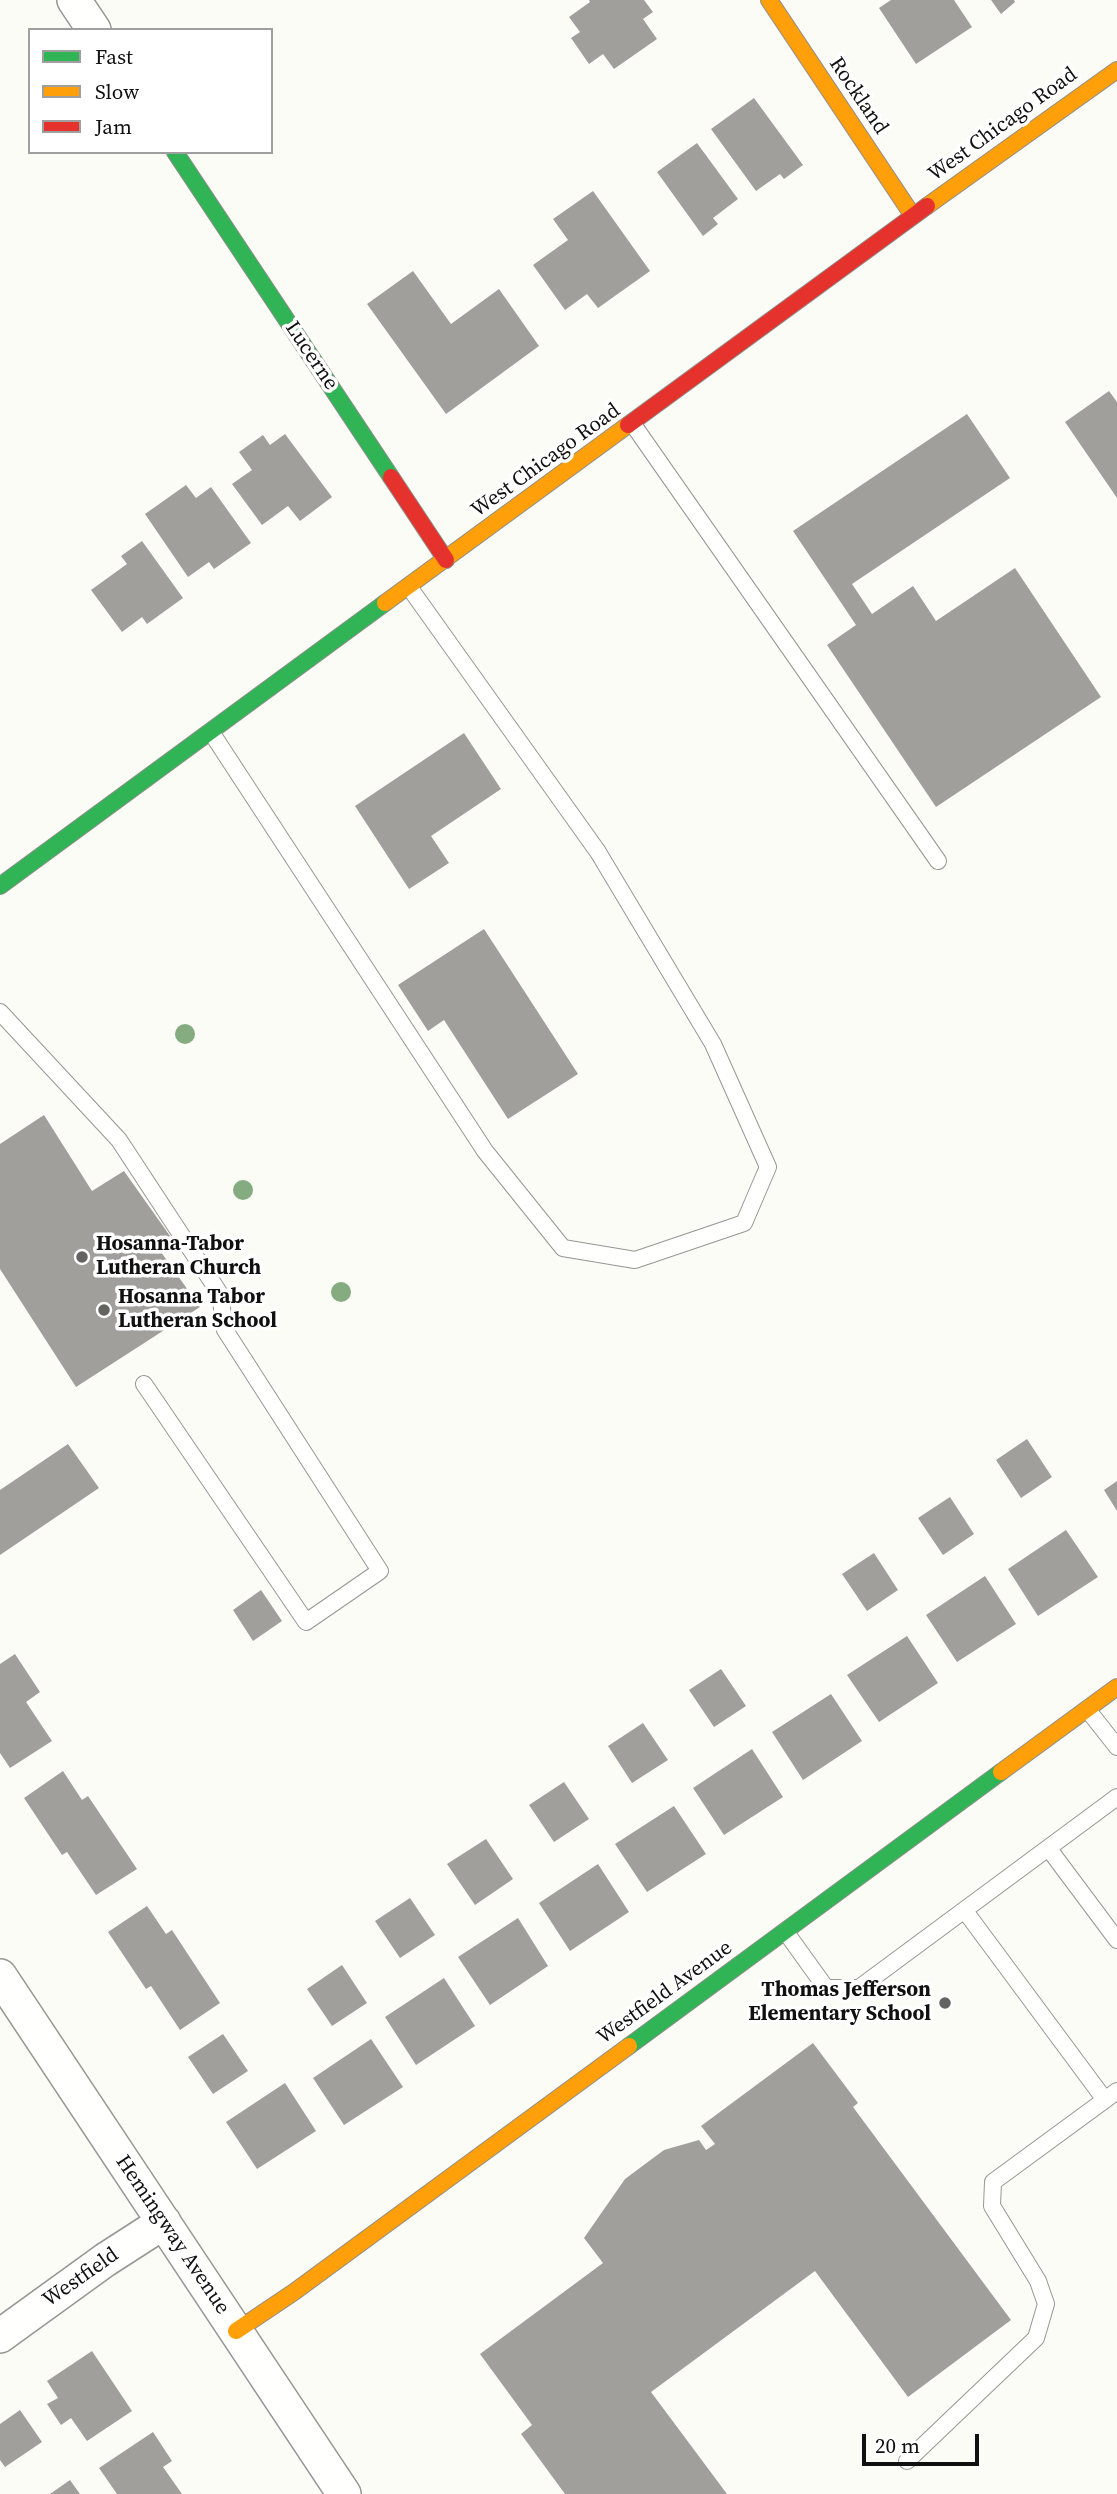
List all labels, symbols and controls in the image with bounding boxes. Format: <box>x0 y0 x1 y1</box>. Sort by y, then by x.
legend <box>28 28 273 154</box>
text: Fast <box>95 42 133 71</box>
street label: Rockland <box>823 53 893 139</box>
street label: West Chicago Road <box>924 63 1082 187</box>
text: Slow <box>95 77 139 106</box>
text: Jam <box>95 112 132 141</box>
street label: Lucerne <box>279 317 343 395</box>
street label: West Chicago Road <box>467 399 625 523</box>
place label: Hosanna-Tabor Lutheran Church <box>96 1232 261 1282</box>
marker: Hosanna-Tabor Lutheran Church <box>74 1249 90 1265</box>
place label: Hosanna Tabor Lutheran School <box>118 1285 277 1335</box>
marker: Hosanna Tabor Lutheran School <box>96 1302 112 1318</box>
street label: Westfield Avenue <box>593 1936 737 2050</box>
place label: Thomas Jefferson Elementary School <box>748 1978 931 2028</box>
marker: Thomas Jefferson Elementary School <box>937 1995 953 2011</box>
street label: Hemingway Avenue <box>109 2151 235 2319</box>
street label: Westfield <box>38 2243 124 2313</box>
scale bar <box>865 2420 982 2464</box>
text: 20 m <box>875 2431 920 2460</box>

